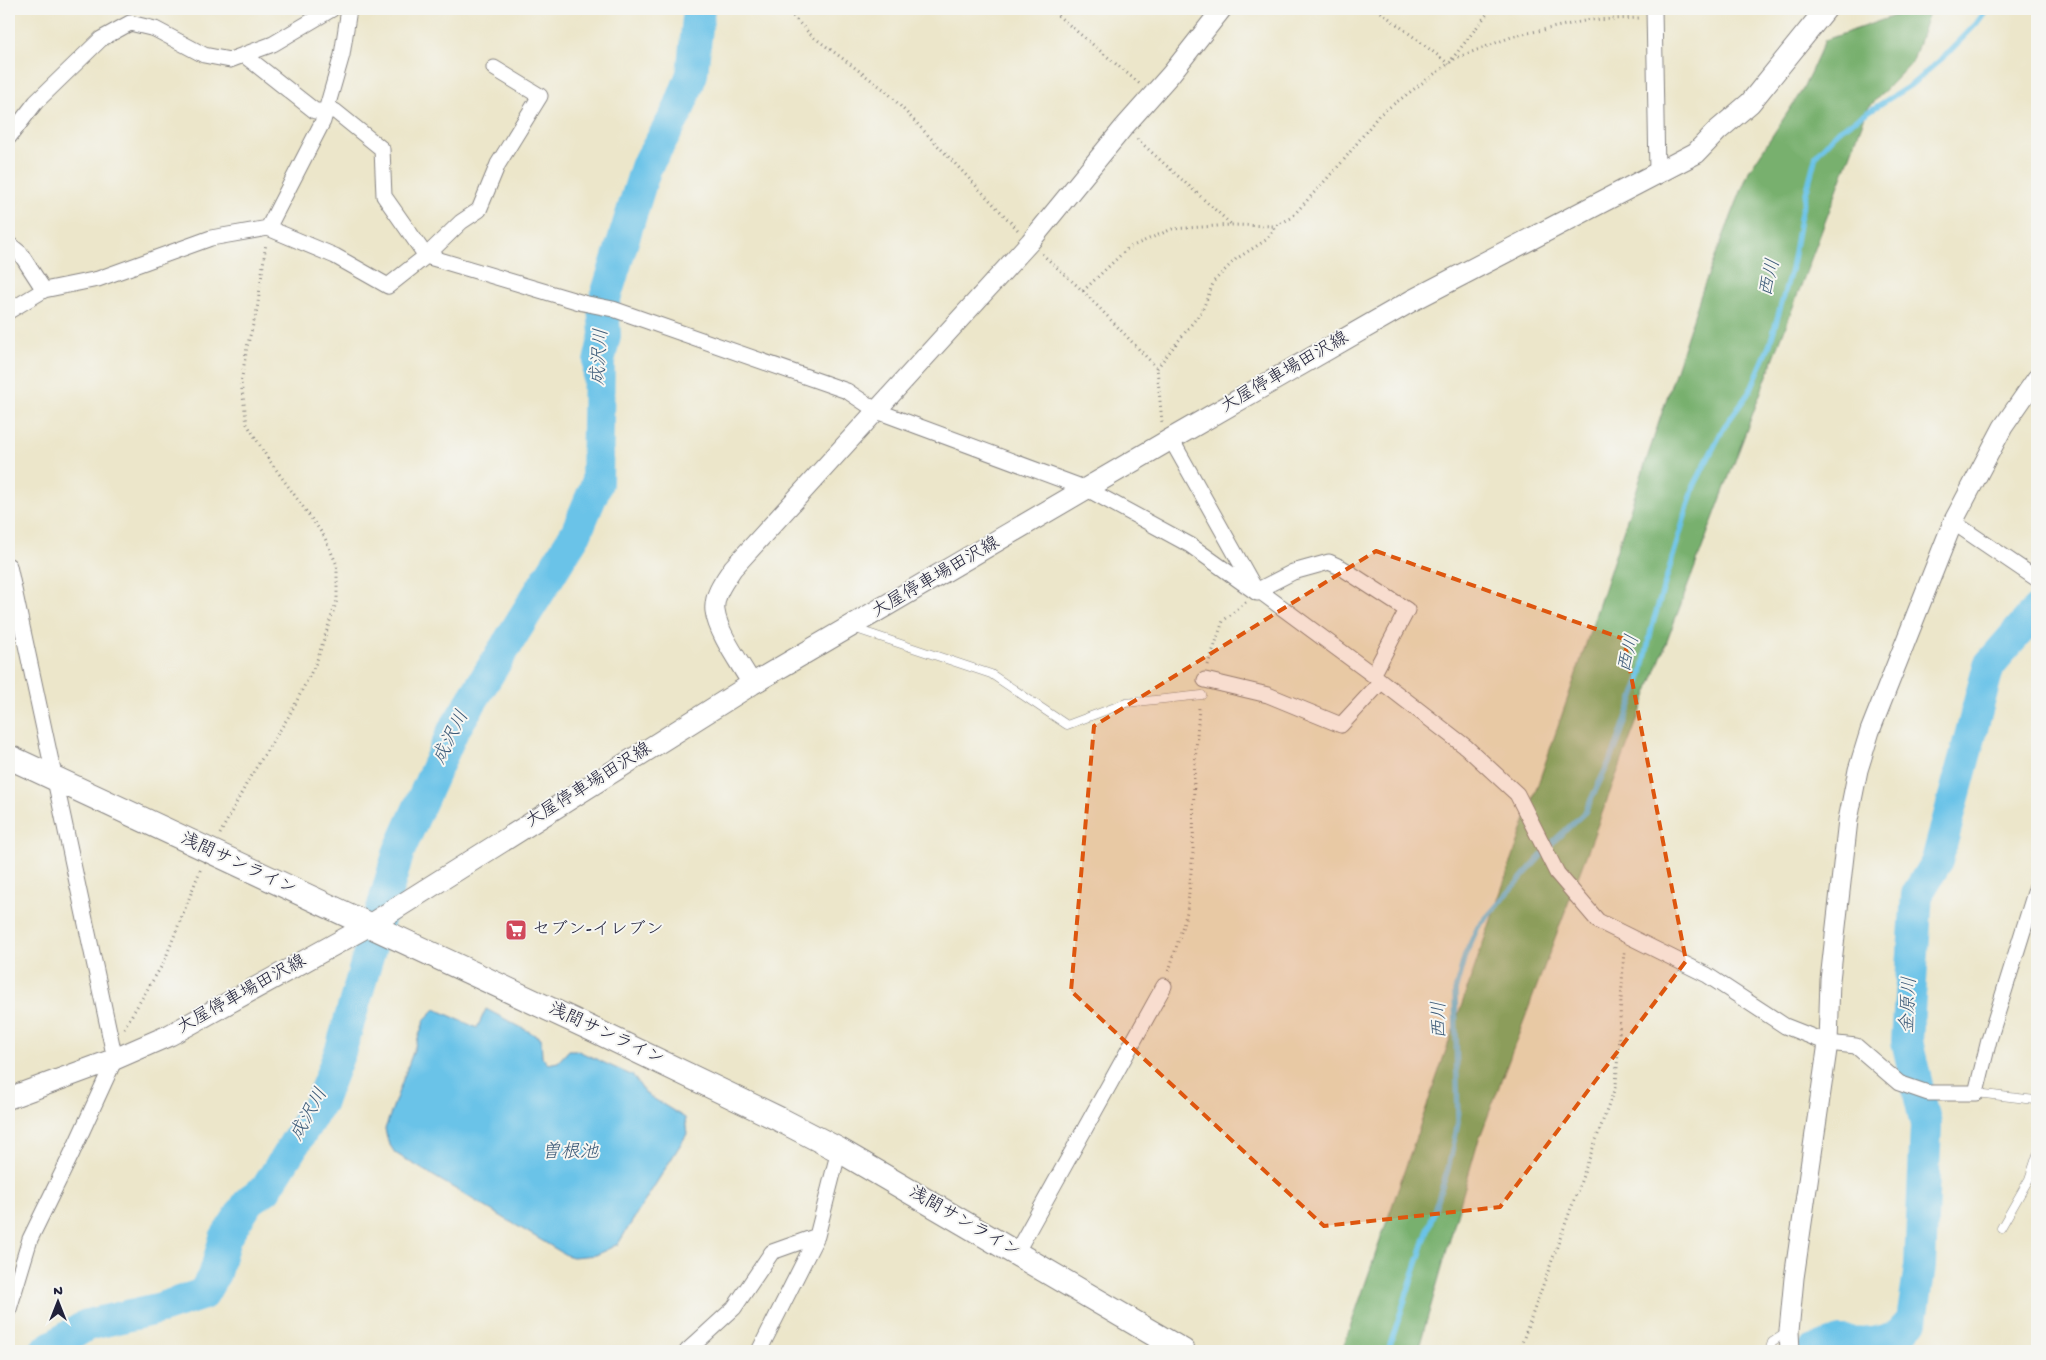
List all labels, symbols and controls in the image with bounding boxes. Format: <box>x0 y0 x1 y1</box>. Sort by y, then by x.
water label: 西川 <box>1756 257 1786 299</box>
street label: 大屋停車場田沢線 <box>1217 327 1353 418</box>
water label: 成沢川 <box>587 328 614 386</box>
street label: 大屋停車場田沢線 <box>868 532 1004 623</box>
water label: 西川 <box>1614 633 1646 675</box>
water label: 成沢川 <box>428 707 475 769</box>
street label: 大屋停車場田沢線 <box>522 738 656 833</box>
street label: 浅間サンライン <box>177 828 300 901</box>
supermarket icon: セブン-イレブン <box>504 918 528 942</box>
place label: セブン-イレブン <box>532 919 664 941</box>
street label: 大屋停車場田沢線 <box>173 950 310 1039</box>
water label: 金原川 <box>1896 976 1923 1034</box>
street label: 浅間サンライン <box>545 998 668 1071</box>
water label: 西川 <box>1429 1001 1453 1039</box>
water label: 成沢川 <box>285 1084 334 1146</box>
water label: 曽根池 <box>541 1141 599 1165</box>
street label: 浅間サンライン <box>905 1182 1024 1263</box>
north arrow <box>32 1278 82 1328</box>
text: N <box>53 1283 63 1300</box>

